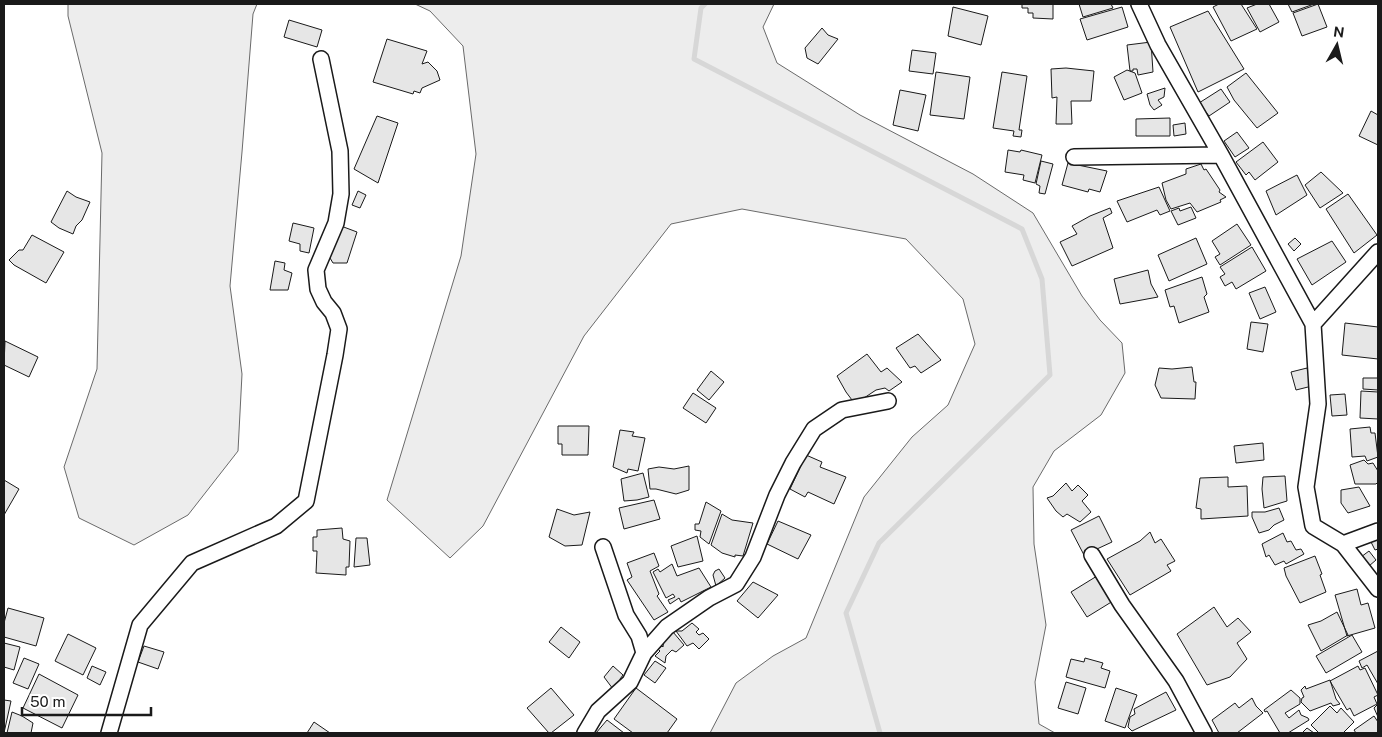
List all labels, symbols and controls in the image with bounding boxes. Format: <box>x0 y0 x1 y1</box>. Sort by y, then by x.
north arrow <box>1312 20 1362 70</box>
text: N <box>1332 23 1345 41</box>
scale bar <box>22 684 151 716</box>
text: 50 m <box>30 693 65 710</box>

